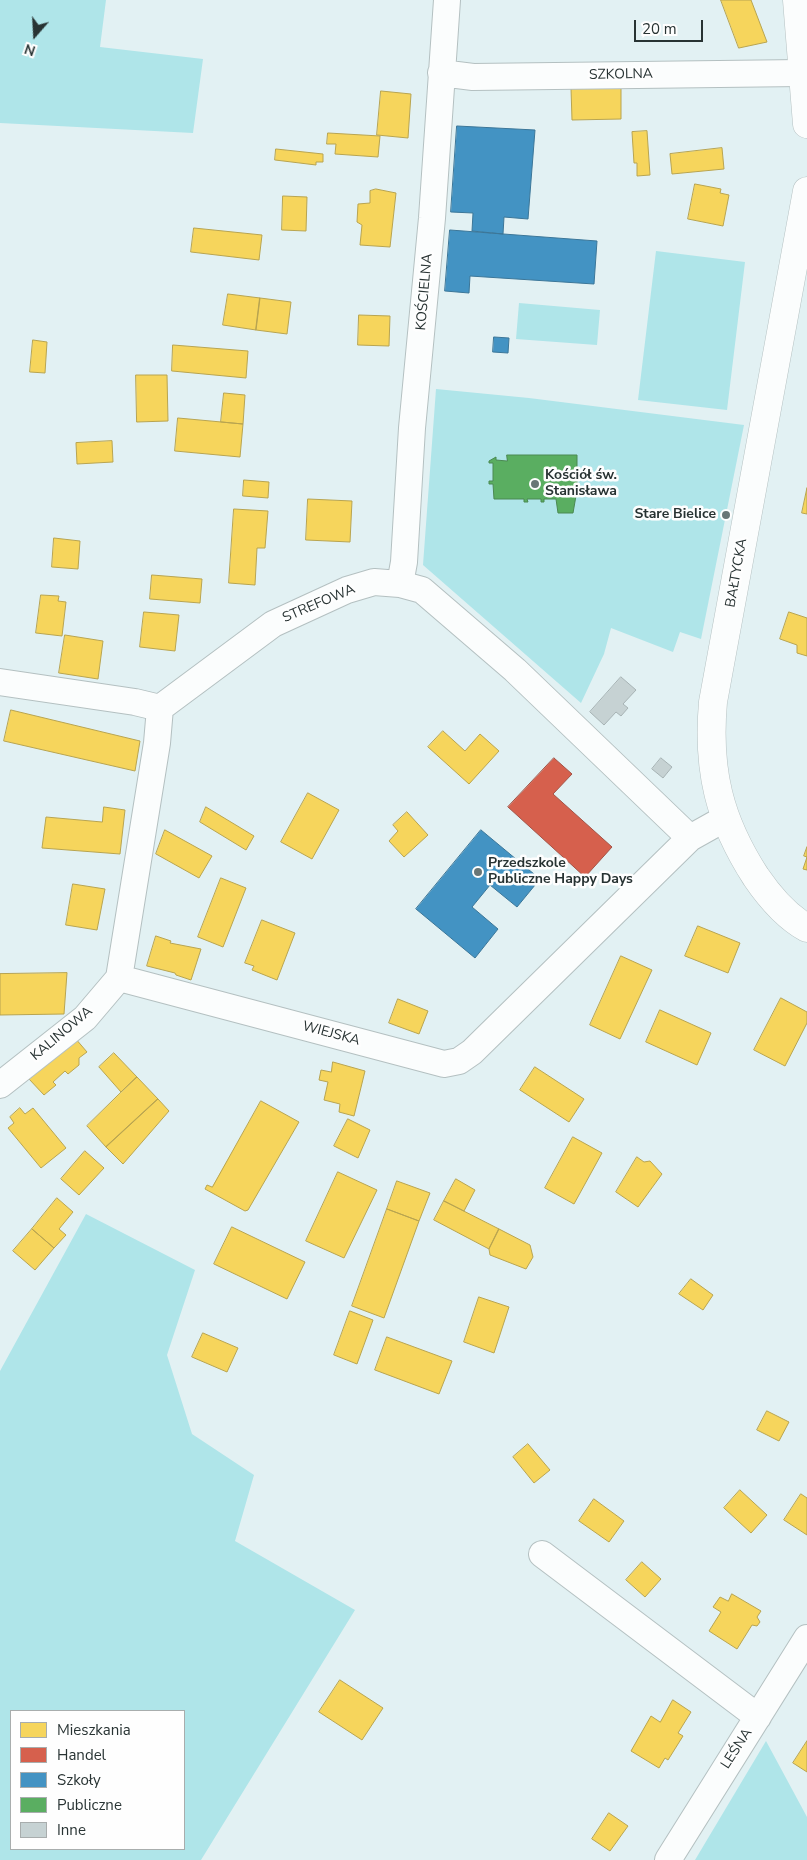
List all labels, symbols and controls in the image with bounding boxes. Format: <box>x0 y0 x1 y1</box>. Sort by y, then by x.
north arrow <box>10 10 60 60</box>
scale bar <box>637 10 706 42</box>
text: 20 m <box>642 19 677 39</box>
text: N <box>22 39 38 60</box>
street label: SZKOLNA <box>589 66 653 84</box>
street label: KOŚCIELNA <box>413 253 437 331</box>
place label: Kościół św. Stanisława <box>545 468 617 501</box>
marker: Kościół św. Stanisława <box>529 478 541 490</box>
place label: Stare Bielice <box>635 507 716 523</box>
marker: Stare Bielice <box>720 509 732 521</box>
street label: BAŁTYCKA <box>723 537 751 609</box>
street label: STREFOWA <box>280 581 358 627</box>
place label: Przedszkole Publiczne Happy Days <box>488 856 633 889</box>
marker: Przedszkole Publiczne Happy Days <box>472 866 484 878</box>
street label: KALINOWA <box>28 1003 96 1065</box>
street label: WIEJSKA <box>300 1018 362 1050</box>
legend <box>10 1710 185 1850</box>
text: Mieszkania <box>57 1720 131 1740</box>
street label: LEŚNA <box>718 1726 756 1772</box>
text: Handel <box>57 1745 106 1765</box>
text: Szkoły <box>57 1770 101 1790</box>
text: Publiczne <box>57 1795 122 1815</box>
text: Inne <box>57 1820 86 1840</box>

